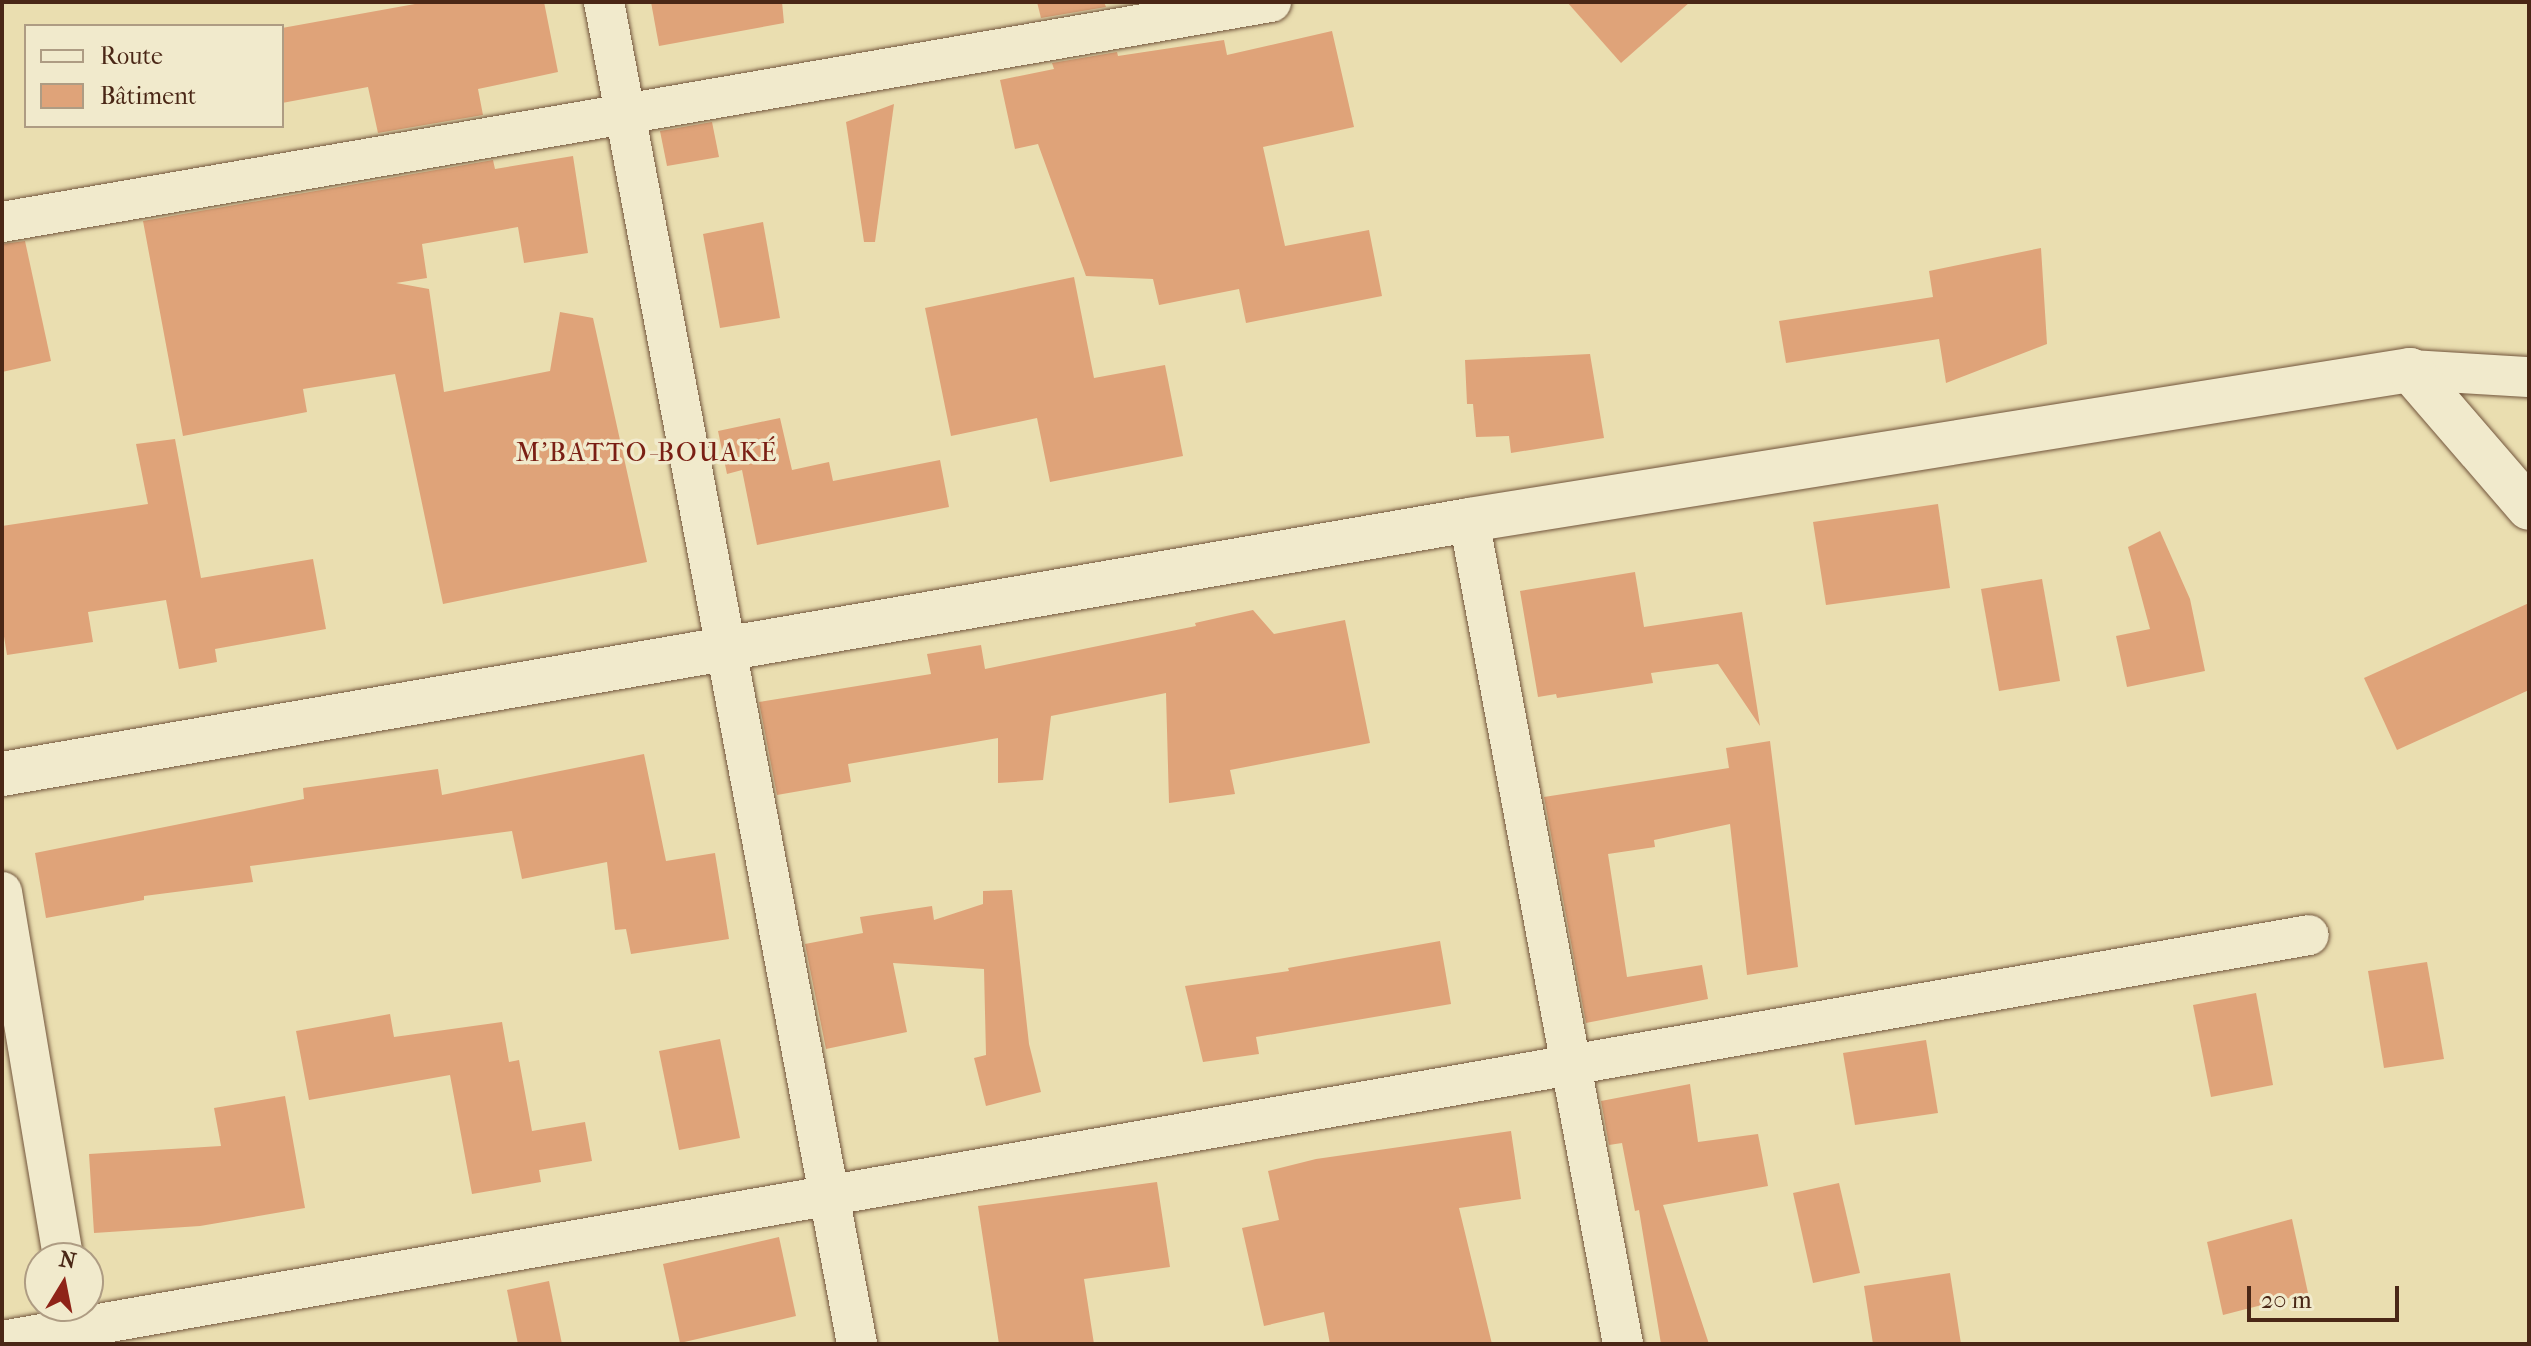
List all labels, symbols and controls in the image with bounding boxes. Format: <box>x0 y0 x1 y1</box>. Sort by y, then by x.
legend <box>24 24 284 128</box>
text: Route <box>100 42 163 70</box>
text: Bâtiment <box>100 82 196 110</box>
district label: M'BATTO-BOUAKÉ <box>516 437 778 469</box>
north arrow <box>24 1242 104 1322</box>
text: N <box>57 1246 78 1275</box>
scale bar <box>2251 1270 2403 1320</box>
text: 20 m <box>2261 1286 2312 1314</box>

